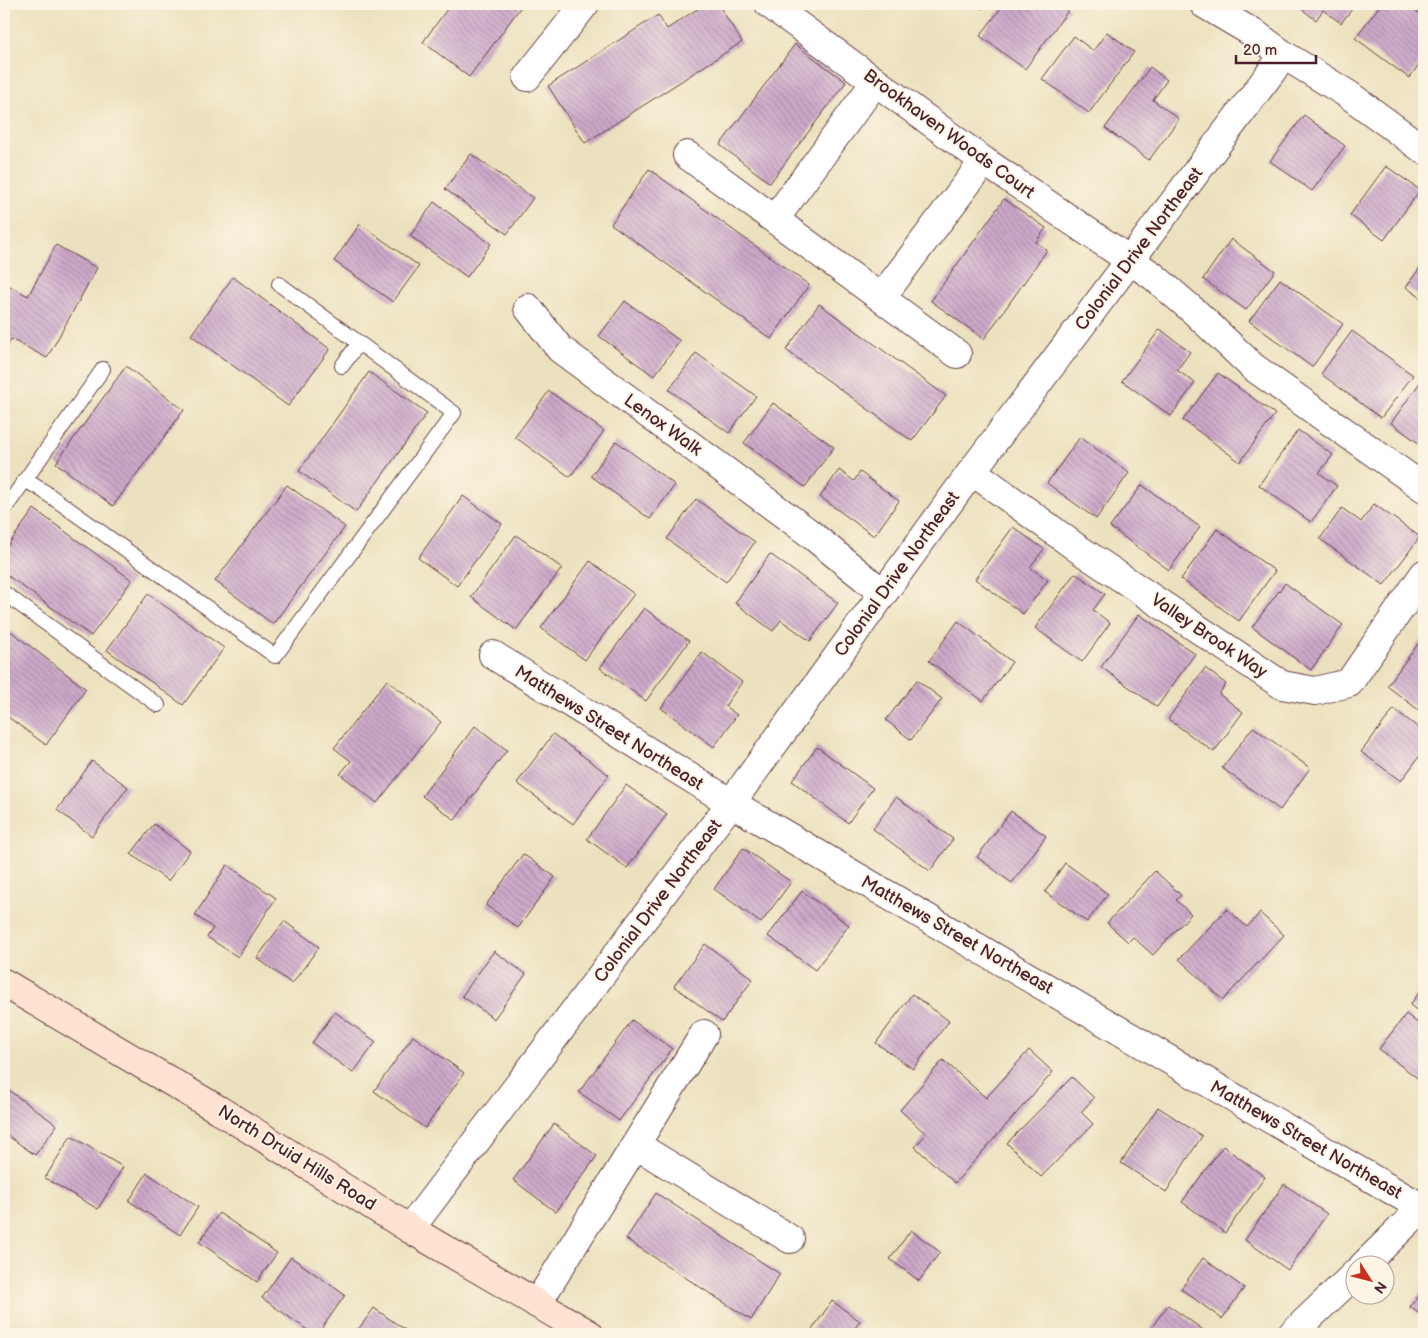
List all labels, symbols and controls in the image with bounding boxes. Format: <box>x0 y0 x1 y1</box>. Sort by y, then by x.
scale bar <box>1236 32 1316 64</box>
text: 20 m <box>1243 41 1277 60</box>
street label: Brookhaven Woods Court <box>859 65 1039 203</box>
street label: Colonial Drive Northeast <box>1071 163 1208 335</box>
street label: Lenox Walk <box>620 390 706 460</box>
street label: Colonial Drive Northeast <box>830 487 964 661</box>
street label: Valley Brook Way <box>1147 589 1272 683</box>
street label: Matthews Street Northeast <box>511 661 708 795</box>
street label: Colonial Drive Northeast <box>590 815 727 987</box>
street label: Matthews Street Northeast <box>857 871 1057 999</box>
street label: Matthews Street Northeast <box>1206 1076 1406 1204</box>
street label: North Druid Hills Road <box>214 1101 380 1215</box>
north arrow <box>1346 1256 1396 1306</box>
text: N <box>1370 1278 1390 1297</box>

